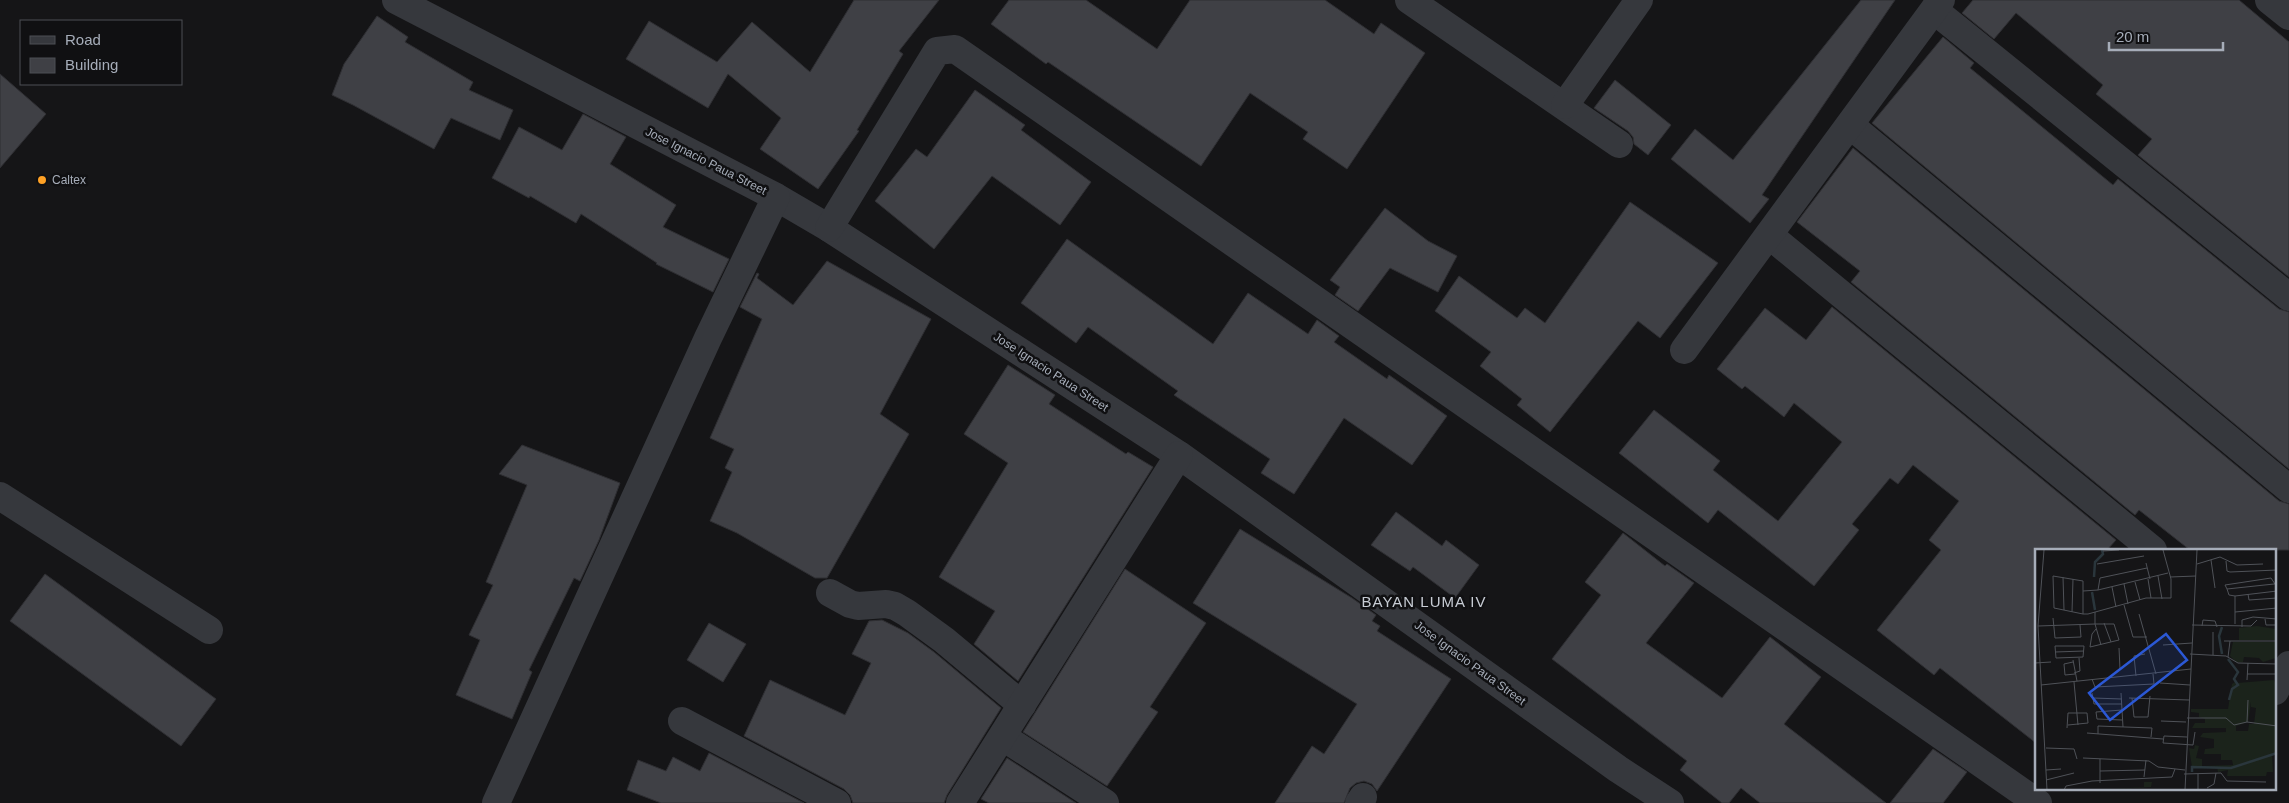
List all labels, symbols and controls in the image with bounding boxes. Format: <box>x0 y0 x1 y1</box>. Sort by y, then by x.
legend <box>20 20 182 85</box>
scale bar <box>2109 20 2223 52</box>
text: 20 m <box>2116 28 2149 45</box>
text: Road <box>65 31 101 48</box>
text: Building <box>65 56 118 73</box>
street label: Jose Ignacio Paua Street <box>643 124 770 198</box>
place label: Caltex <box>52 173 86 187</box>
marker: Caltex <box>36 174 48 186</box>
street label: Jose Ignacio Paua Street <box>991 330 1112 415</box>
inset map <box>2035 549 2276 790</box>
district label: BAYAN LUMA IV <box>1362 593 1486 610</box>
street label: Jose Ignacio Paua Street <box>1412 618 1529 708</box>

